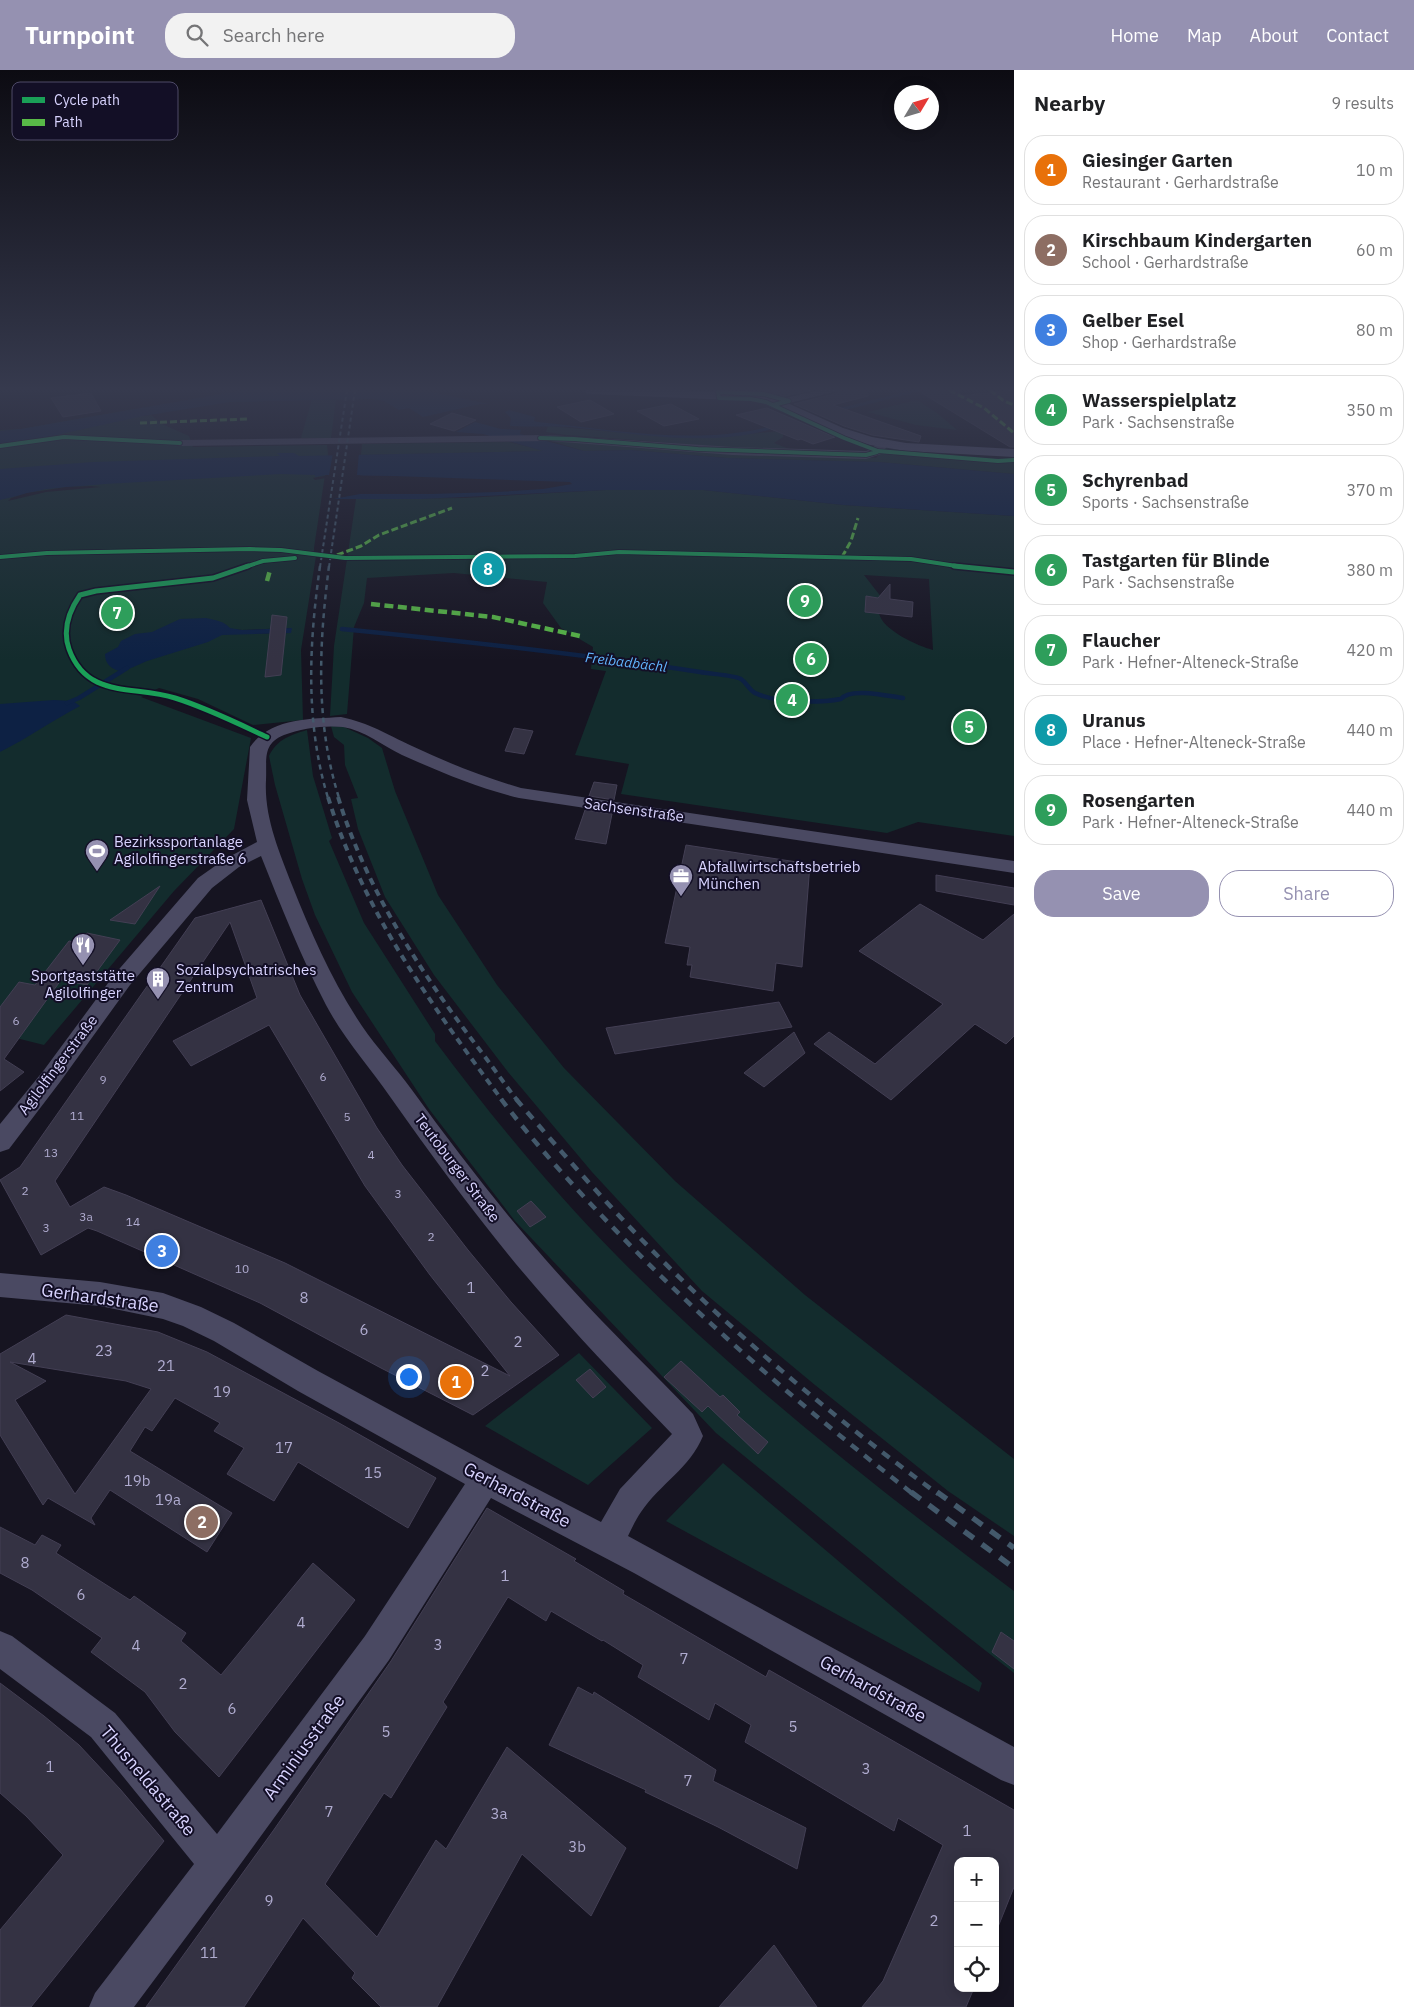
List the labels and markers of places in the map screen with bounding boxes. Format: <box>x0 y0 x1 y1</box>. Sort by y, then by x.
pin: 8 <box>472 550 504 588</box>
pin: 9 <box>789 582 821 620</box>
pin: 7 <box>101 594 133 632</box>
pin: 6 <box>795 640 827 678</box>
pin: 4 <box>776 681 808 719</box>
pin: 5 <box>953 708 985 746</box>
place label: Bezirkssportanlage Agilolfingerstraße 6 <box>114 832 247 868</box>
sports icon: Bezirkssportanlage Agilolfingerstraße 6 <box>84 838 110 872</box>
place label: Abfallwirtschaftsbetrieb München <box>698 857 860 893</box>
office icon: Abfallwirtschaftsbetrieb München <box>668 863 694 897</box>
restaurant icon: Sportgaststätte Agilolfinger <box>70 932 96 966</box>
place label: Sozialpsychatrisches Zentrum <box>176 960 317 996</box>
place label: Sportgaststätte Agilolfinger <box>31 966 135 1002</box>
building icon: Sozialpsychatrisches Zentrum <box>145 966 171 1000</box>
pin: 3 <box>146 1232 178 1270</box>
pin: 1 <box>440 1363 472 1401</box>
pin: 2 <box>186 1503 218 1541</box>

